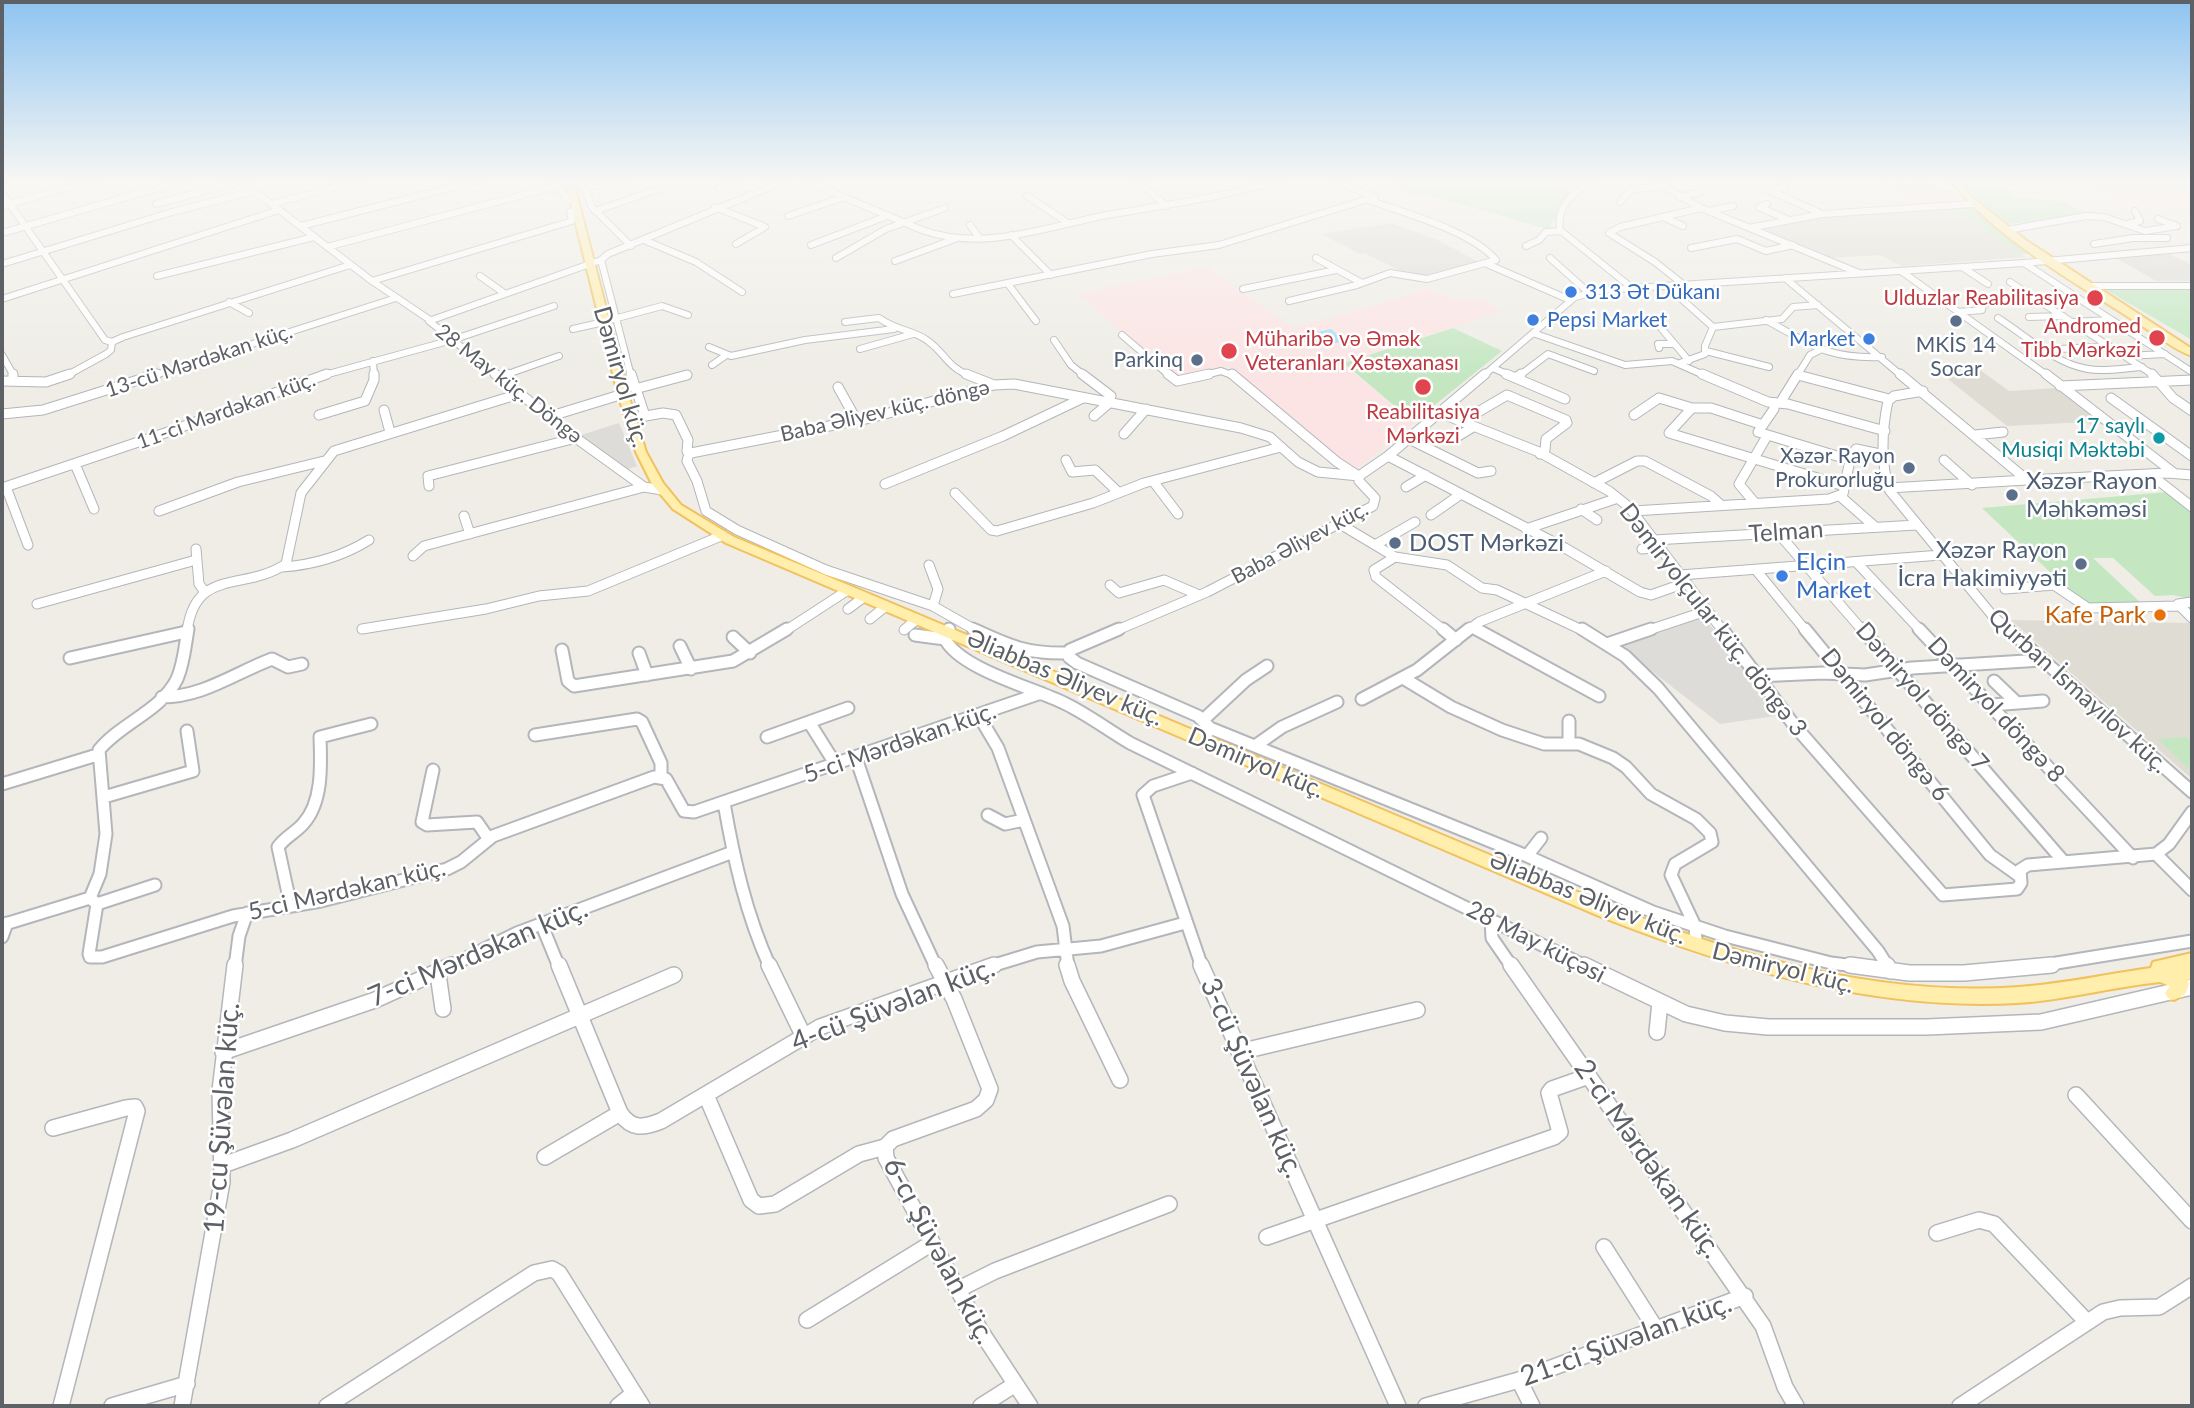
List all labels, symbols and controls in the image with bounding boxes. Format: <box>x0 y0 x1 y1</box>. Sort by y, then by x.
place label: 313 Ət Dükanı <box>1585 279 1720 305</box>
marker: 313 Ət Dükanı <box>1563 284 1579 300</box>
place label: Ulduzlar Reabilitasiya <box>1883 285 2079 311</box>
marker: Ulduzlar Reabilitasiya <box>2085 288 2105 308</box>
street label: Dəmiryol küç. <box>587 303 655 451</box>
place label: Pepsi Market <box>1547 307 1667 333</box>
marker: Pepsi Market <box>1525 312 1541 328</box>
marker: MKİS 14 Socar <box>1948 313 1964 329</box>
place label: Andromed Tibb Mərkəzi <box>2021 313 2141 363</box>
street label: 13-cü Mərdəkan küç. <box>102 319 296 403</box>
street label: 28 May küç. Döngə <box>431 319 587 449</box>
place label: Müharibə və Əmək Veteranları Xəstəxanası <box>1245 326 1459 376</box>
place label: Market <box>1789 326 1855 352</box>
marker: Andromed Tibb Mərkəzi <box>2147 328 2167 348</box>
marker: Market <box>1861 331 1877 347</box>
place label: MKİS 14 Socar <box>1916 332 1996 382</box>
marker: Müharibə və Əmək Veteranları Xəstəxanası <box>1219 341 1239 361</box>
place label: Parkinq <box>1113 347 1183 373</box>
marker: Parkinq <box>1189 352 1205 368</box>
street label: 11-ci Mərdəkan küç. <box>133 367 319 455</box>
street label: Baba Əliyev küç. döngə <box>778 375 992 447</box>
marker: Reabilitasiya Mərkəzi <box>1413 377 1433 397</box>
place label: Reabilitasiya Mərkəzi <box>1366 399 1480 449</box>
place label: 17 saylı Musiqi Məktəbi <box>2001 413 2145 463</box>
marker: 17 saylı Musiqi Məktəbi <box>2151 430 2167 446</box>
place label: Xəzər Rayon Prokurorluğu <box>1775 443 1895 493</box>
marker: Xəzər Rayon Prokurorluğu <box>1901 460 1917 476</box>
place label: Xəzər Rayon Məhkəməsi <box>2026 467 2157 523</box>
marker: Xəzər Rayon Məhkəməsi <box>2004 487 2020 503</box>
street label: Baba Əliyev küç. <box>1227 496 1373 590</box>
street label: Dəmiryolçular küç. döngə 3 <box>1613 498 1813 742</box>
street label: Telman <box>1748 515 1824 549</box>
place label: DOST Mərkəzi <box>1409 529 1564 557</box>
marker: DOST Mərkəzi <box>1387 535 1403 551</box>
place label: Xəzər Rayon İcra Hakimiyyəti <box>1897 536 2067 592</box>
place label: Elçin Market <box>1796 548 1871 604</box>
marker: Xəzər Rayon İcra Hakimiyyəti <box>2073 556 2089 572</box>
marker: Elçin Market <box>1774 568 1790 584</box>
place label: Kafe Park <box>2045 601 2146 629</box>
street label: Qurban İsmayılov küç. <box>1982 603 2174 779</box>
marker: Kafe Park <box>2152 607 2168 623</box>
street label: Dəmiryol döngə 7 <box>1849 617 1995 777</box>
street label: Əliabbas Əliyev küç. <box>963 624 1167 732</box>
street label: Dəmiryol döngə 8 <box>1921 631 2071 789</box>
street label: Dəmiryol döngə 6 <box>1815 643 1955 807</box>
street label: 5-ci Mərdəkan küç. <box>800 697 1000 789</box>
street label: Dəmiryol küç. <box>1184 721 1328 805</box>
street label: Əliabbas Əliyev küç. <box>1485 845 1691 951</box>
street label: 5-ci Mərdəkan küç. <box>246 853 448 927</box>
street label: 7-ci Mərdəkan küç. <box>363 892 593 1014</box>
street label: 28 May küçəsi <box>1462 895 1610 989</box>
street label: Dəmiryol küç. <box>1709 936 1857 1000</box>
street label: 4-cü Şüvəlan küç. <box>786 951 1000 1059</box>
street label: 3-cü Şüvəlan küç. <box>1193 973 1311 1183</box>
street label: 19-cu Şüvəlan küç. <box>197 1001 247 1235</box>
street label: 2-ci Mərdəkan küç. <box>1567 1053 1729 1265</box>
street label: 6-cı Şüvəlan küç. <box>876 1152 1002 1350</box>
street label: 21-ci Şüvəlan küç. <box>1516 1286 1736 1394</box>

